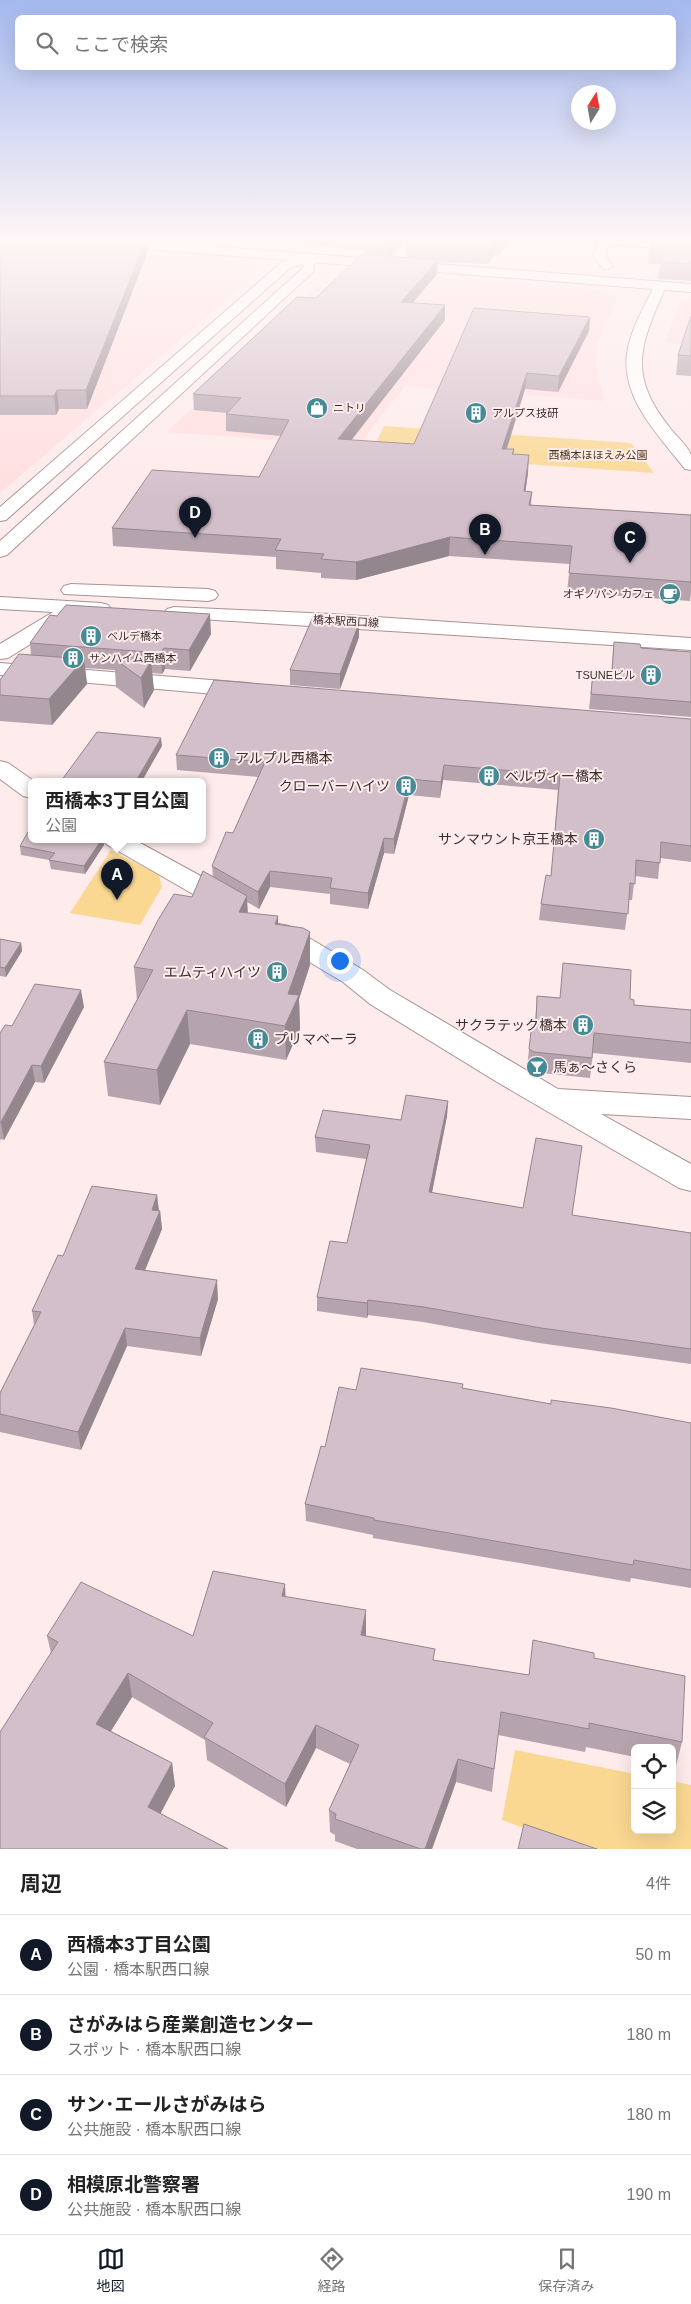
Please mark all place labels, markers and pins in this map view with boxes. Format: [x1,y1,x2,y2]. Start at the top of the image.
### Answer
shop icon: ニトリ [305,396,329,420]
building icon: アルプス技研 [464,401,488,425]
place label: ニトリ [333,402,366,414]
place label: アルプス技研 [492,407,558,419]
pin: D [179,497,211,538]
pin: B [469,514,501,555]
pin: C [614,522,646,563]
cafe icon: オギノパン カフェ [658,582,682,606]
place label: オギノパン カフェ [563,588,654,600]
building icon: ベルデ橋本 [79,624,103,648]
place label: ベルデ橋本 [107,630,162,642]
building icon: サンハイム西橋本 [61,646,85,670]
place label: サンハイム西橋本 [89,652,177,664]
building icon: TSUNEビル [639,663,663,687]
place label: TSUNEビル [576,669,635,681]
building icon: アルプル西橋本 [207,746,231,770]
place label: アルプル西橋本 [235,750,333,766]
building icon: ベルヴィー橋本 [477,764,501,788]
place label: ベルヴィー橋本 [505,768,603,784]
building icon: クローバーハイツ [394,774,418,798]
place label: クローバーハイツ [279,778,390,794]
building icon: サンマウント京王橋本 [582,827,606,851]
place label: サンマウント京王橋本 [438,831,578,847]
pin: A [101,859,133,900]
building icon: エムティハイツ [265,960,289,984]
place label: エムティハイツ [164,964,261,980]
building icon: サクラテック橋本 [571,1013,595,1037]
place label: サクラテック橋本 [455,1017,567,1033]
building icon: プリマベーラ [246,1027,270,1051]
place label: プリマベーラ [274,1031,358,1047]
bar icon: 馬ぁ～さくら [525,1055,549,1079]
place label: 馬ぁ～さくら [553,1059,637,1075]

